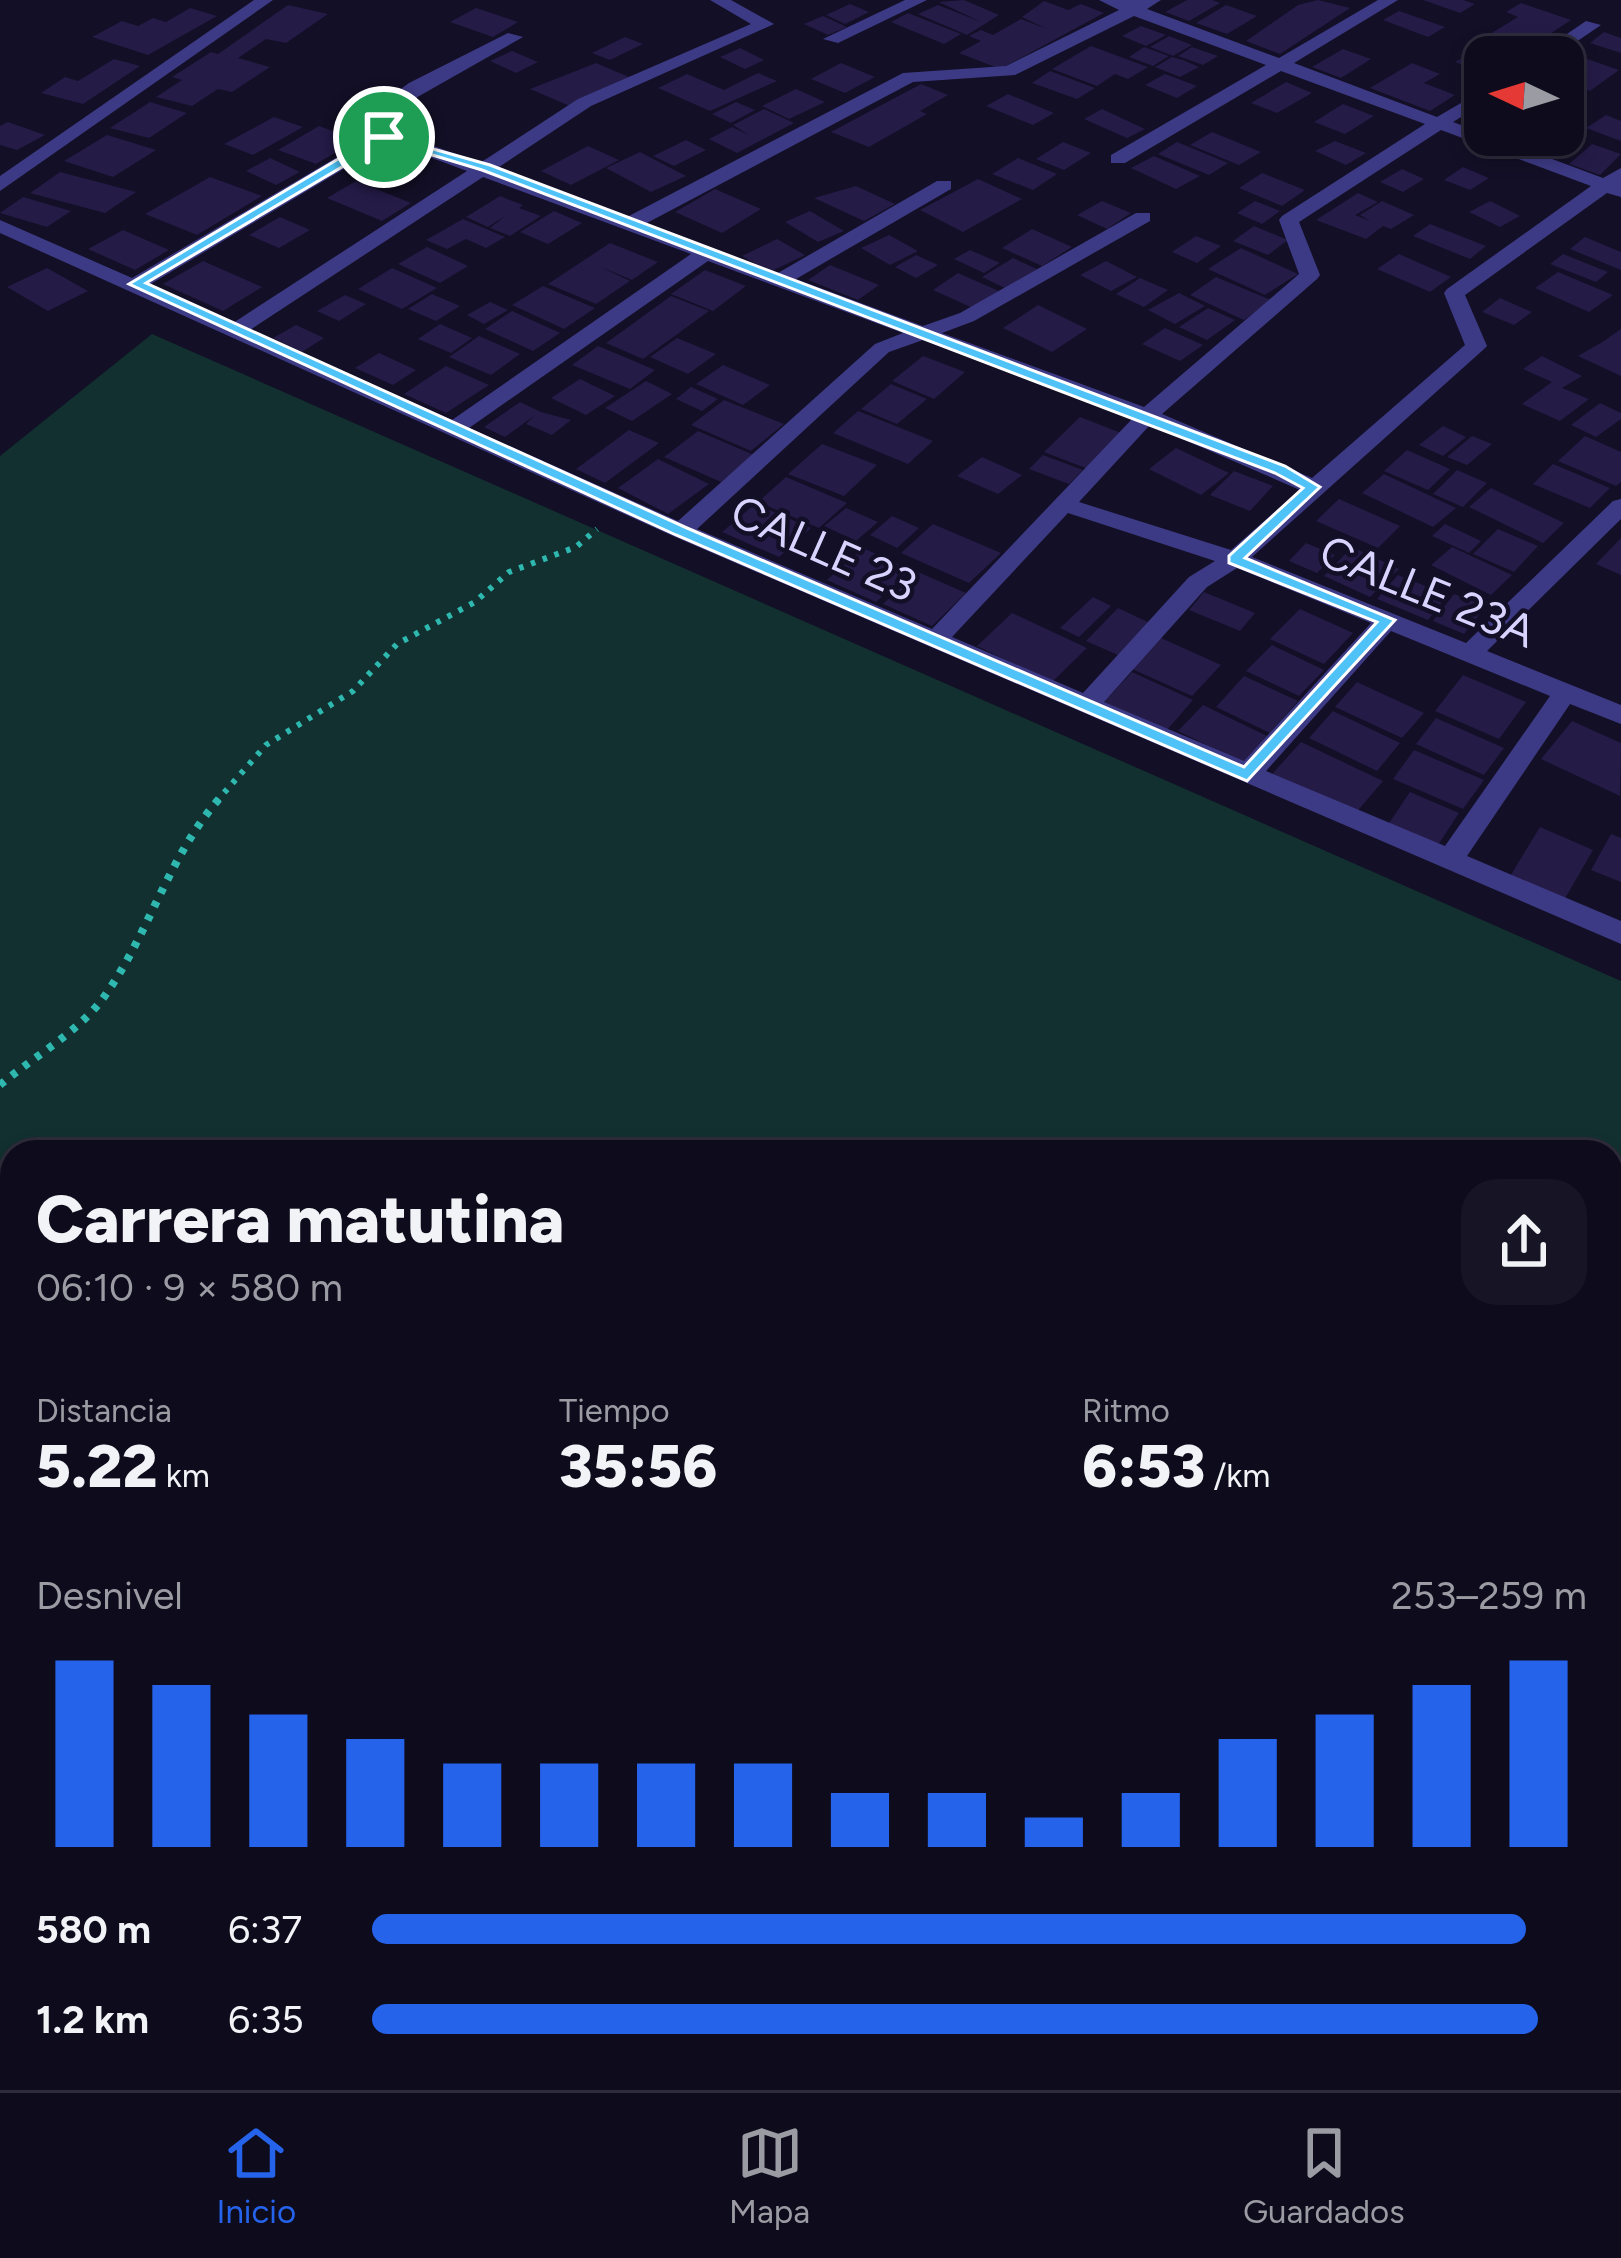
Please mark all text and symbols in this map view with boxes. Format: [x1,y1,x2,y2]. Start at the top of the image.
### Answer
north arrow [1464,36,1584,156]
map controls [1464,36,1584,156]
pin [333,86,435,188]
icon: arrive [351,104,417,170]
street label: CALLE 23 [723,483,925,613]
street label: CALLE 23A [1312,523,1544,659]
text: Carrera matutina [36,1179,564,1259]
button: share [1461,1179,1587,1305]
text: 06:10 · 9 × 580 m [36,1264,343,1311]
text: Distancia [36,1391,172,1430]
text: Tiempo [559,1391,670,1430]
text: Ritmo [1082,1391,1170,1430]
text: 5.22 [36,1430,158,1502]
text: 35:56 [559,1430,717,1502]
text: 6:53 [1082,1430,1205,1502]
text: km [158,1456,210,1495]
text: /km [1205,1456,1270,1495]
text: Desnivel [36,1572,183,1619]
text: 253–259 m [1391,1572,1587,1619]
text: 580 m [36,1906,151,1953]
text: 6:37 [228,1906,302,1953]
text: 1.2 km [36,1996,149,2043]
text: 6:35 [228,1996,304,2043]
tab: Inicio [216,2120,296,2231]
tab: Mapa [729,2120,810,2231]
tab: Guardados [1243,2120,1405,2231]

